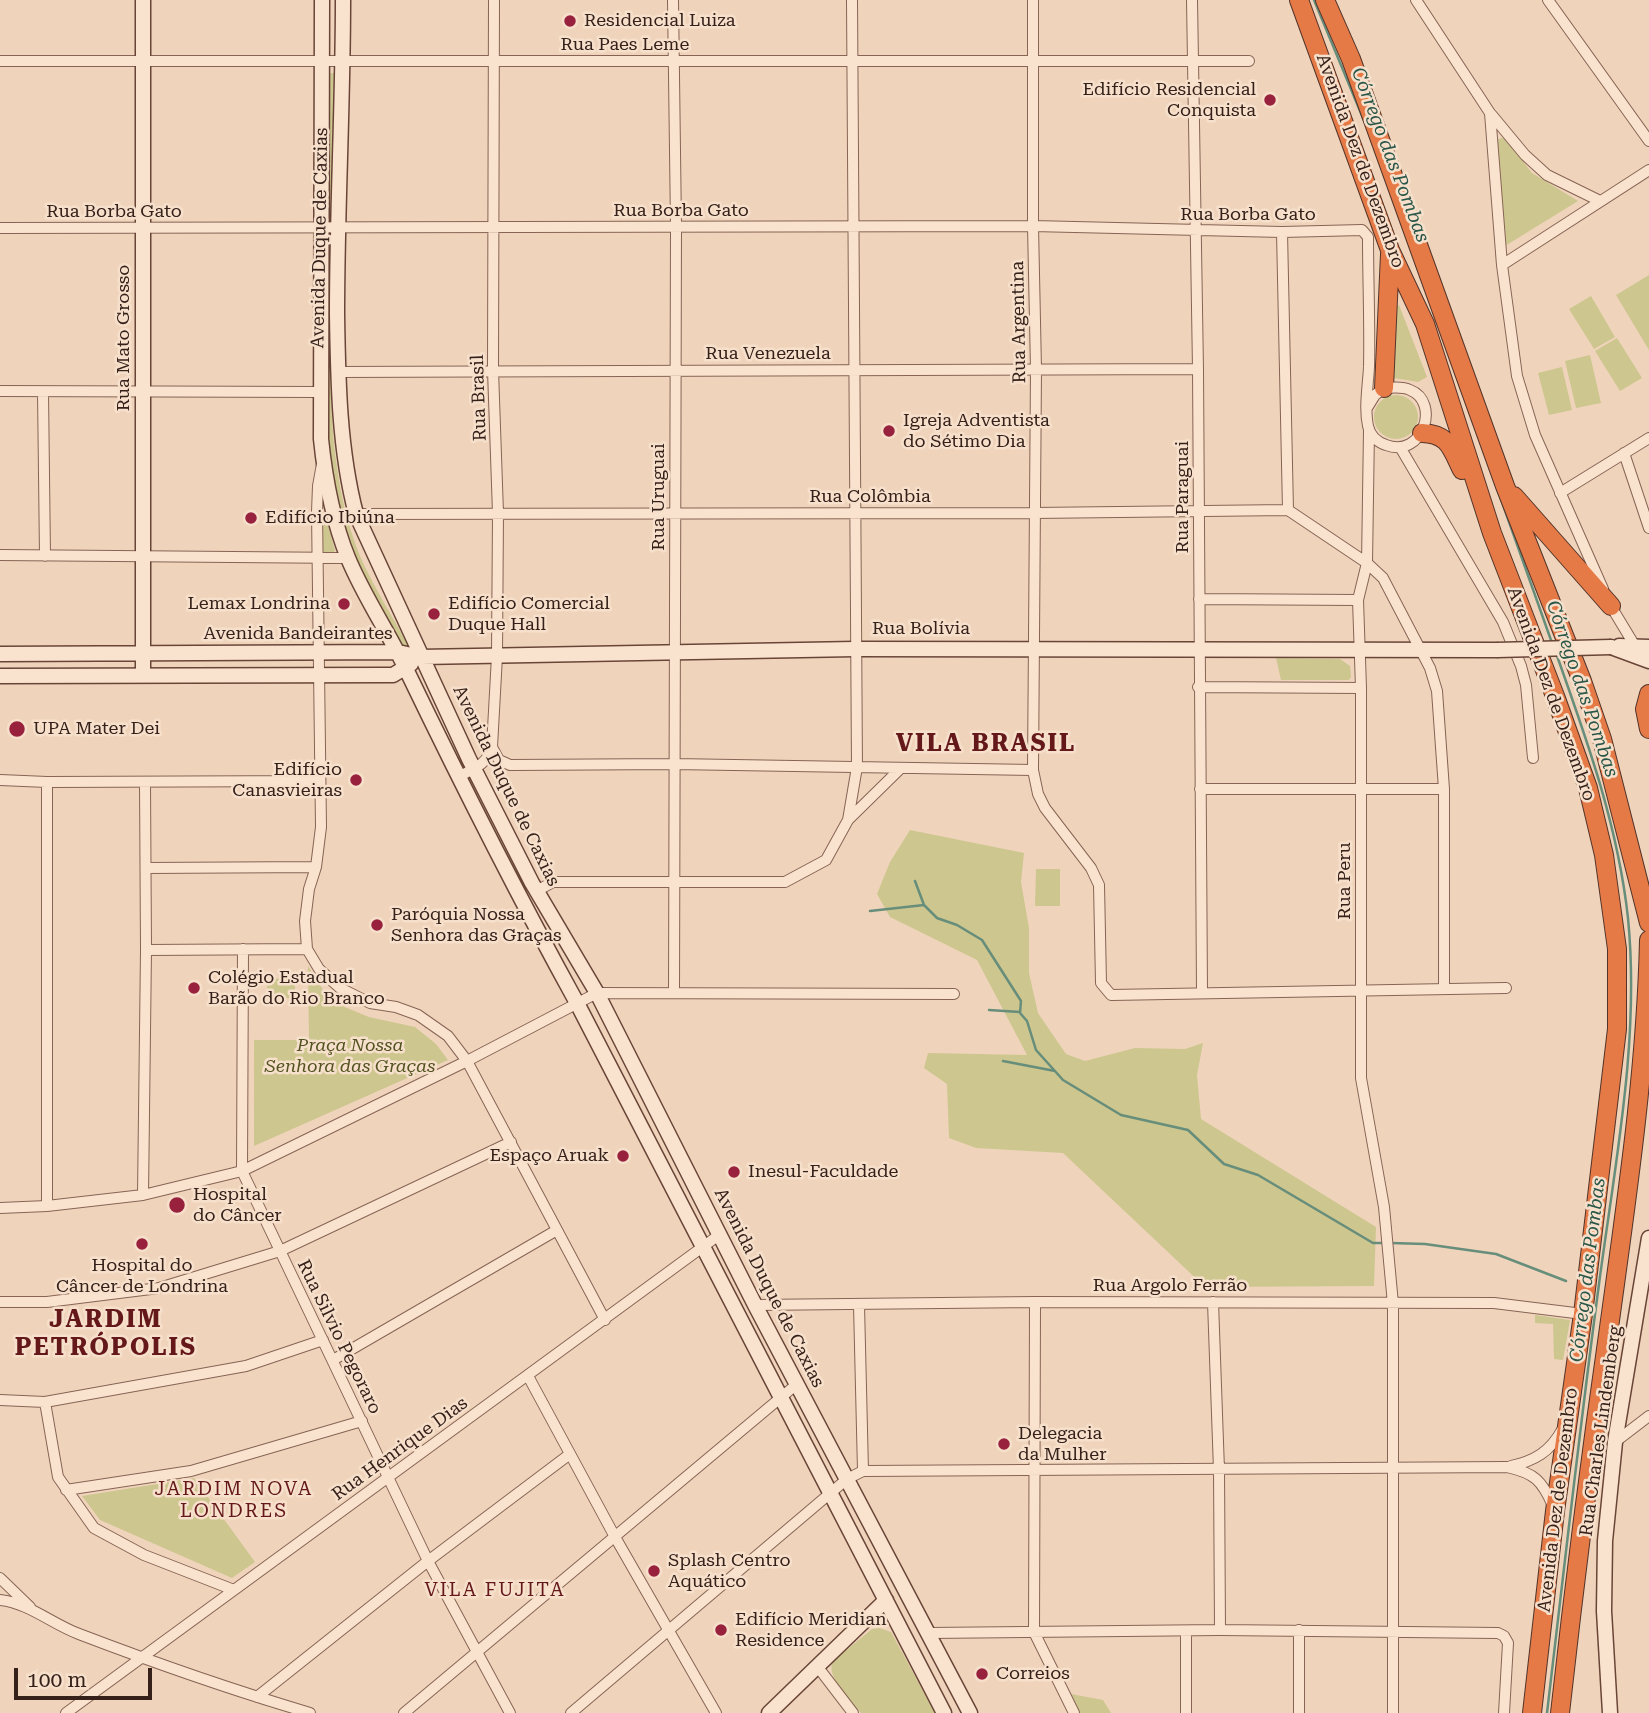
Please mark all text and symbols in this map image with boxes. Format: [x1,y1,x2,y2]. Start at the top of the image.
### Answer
place label: Residencial Luiza [584,10,735,32]
marker: Residencial Luiza [562,13,578,29]
street label: Rua Paes Leme [561,34,689,56]
street label: Avenida Dez de Dezembro [1311,51,1409,271]
water label: Córrego das Pombas [1346,64,1434,246]
place label: Edifício Residencial Conquista [1082,79,1256,122]
marker: Edifício Residencial Conquista [1262,92,1278,108]
street label: Avenida Duque de Caxias [307,127,333,349]
street label: Rua Borba Gato [613,200,749,222]
street label: Rua Borba Gato [46,201,182,223]
street label: Rua Borba Gato [1180,204,1316,226]
street label: Rua Argentina [1007,261,1031,383]
street label: Rua Mato Grosso [113,265,135,411]
street label: Rua Venezuela [705,343,831,365]
street label: Rua Brasil [467,354,491,442]
place label: Igreja Adventista do Sétimo Dia [903,410,1050,452]
marker: Igreja Adventista do Sétimo Dia [881,423,897,439]
street label: Rua Paraguai [1172,441,1194,553]
street label: Rua Uruguai [648,443,670,551]
street label: Rua Colômbia [809,486,931,508]
place label: Edifício Ibiúna [265,507,395,529]
marker: Edifício Ibiúna [243,510,259,526]
street label: Avenida Dez de Dezembro [1502,584,1600,804]
place label: Lemax Londrina [188,593,330,615]
place label: Edifício Comercial Duque Hall [448,593,610,636]
marker: Lemax Londrina [336,596,352,612]
water label: Córrego das Pombas [1541,598,1623,780]
marker: Edifício Comercial Duque Hall [426,606,442,622]
street label: Rua Bolívia [872,618,970,640]
street label: Avenida Bandeirantes [203,623,393,645]
street label: Avenida Duque de Caxias [448,682,564,890]
place label: UPA Mater Dei [33,718,160,740]
marker: UPA Mater Dei [7,719,27,739]
district label: VILA BRASIL [897,730,1075,758]
place label: Edifício Canasvieiras [232,759,342,802]
marker: Edifício Canasvieiras [348,772,364,788]
street label: Rua Peru [1334,842,1356,920]
place label: Paróquia Nossa Senhora das Graças [391,904,562,946]
marker: Paróquia Nossa Senhora das Graças [369,917,385,933]
place label: Colégio Estadual Barão do Rio Branco [208,967,385,1010]
marker: Colégio Estadual Barão do Rio Branco [186,980,202,996]
park label: Praça Nossa Senhora das Graças [265,1035,435,1078]
place label: Espaço Aruak [490,1145,609,1167]
marker: Espaço Aruak [615,1148,631,1164]
place label: Inesul-Faculdade [748,1161,898,1183]
marker: Inesul-Faculdade [726,1164,742,1180]
water label: Córrego das Pombas [1565,1177,1611,1363]
place label: Hospital do Câncer [193,1184,282,1226]
street label: Avenida Duque de Caxias [709,1185,829,1391]
marker: Hospital do Câncer [167,1195,187,1215]
marker: Hospital do Câncer de Londrina [134,1236,150,1252]
place label: Hospital do Câncer de Londrina [56,1255,228,1298]
street label: Rua Silvio Pegoraro [292,1256,386,1418]
street label: Rua Argolo Ferrão [1093,1275,1247,1297]
district label: JARDIM PETRÓPOLIS [16,1306,196,1362]
street label: Rua Charles Lindemberg [1575,1324,1627,1538]
street label: Avenida Dez de Dezembro [1534,1386,1582,1614]
street label: Rua Henrique Dias [328,1393,472,1505]
place label: Delegacia da Mulher [1018,1423,1107,1466]
marker: Delegacia da Mulher [996,1436,1012,1452]
district label: JARDIM NOVA LONDRES [156,1478,312,1522]
place label: Splash Centro Aquático [668,1550,791,1592]
marker: Splash Centro Aquático [646,1563,662,1579]
district label: VILA FUJITA [426,1579,564,1601]
place label: Edifício Meridian Residence [735,1609,887,1652]
marker: Edifício Meridian Residence [713,1622,729,1638]
scale bar [18,1654,156,1698]
place label: Correios [996,1663,1070,1685]
marker: Correios [974,1666,990,1682]
text: 100 m [27,1668,87,1692]

